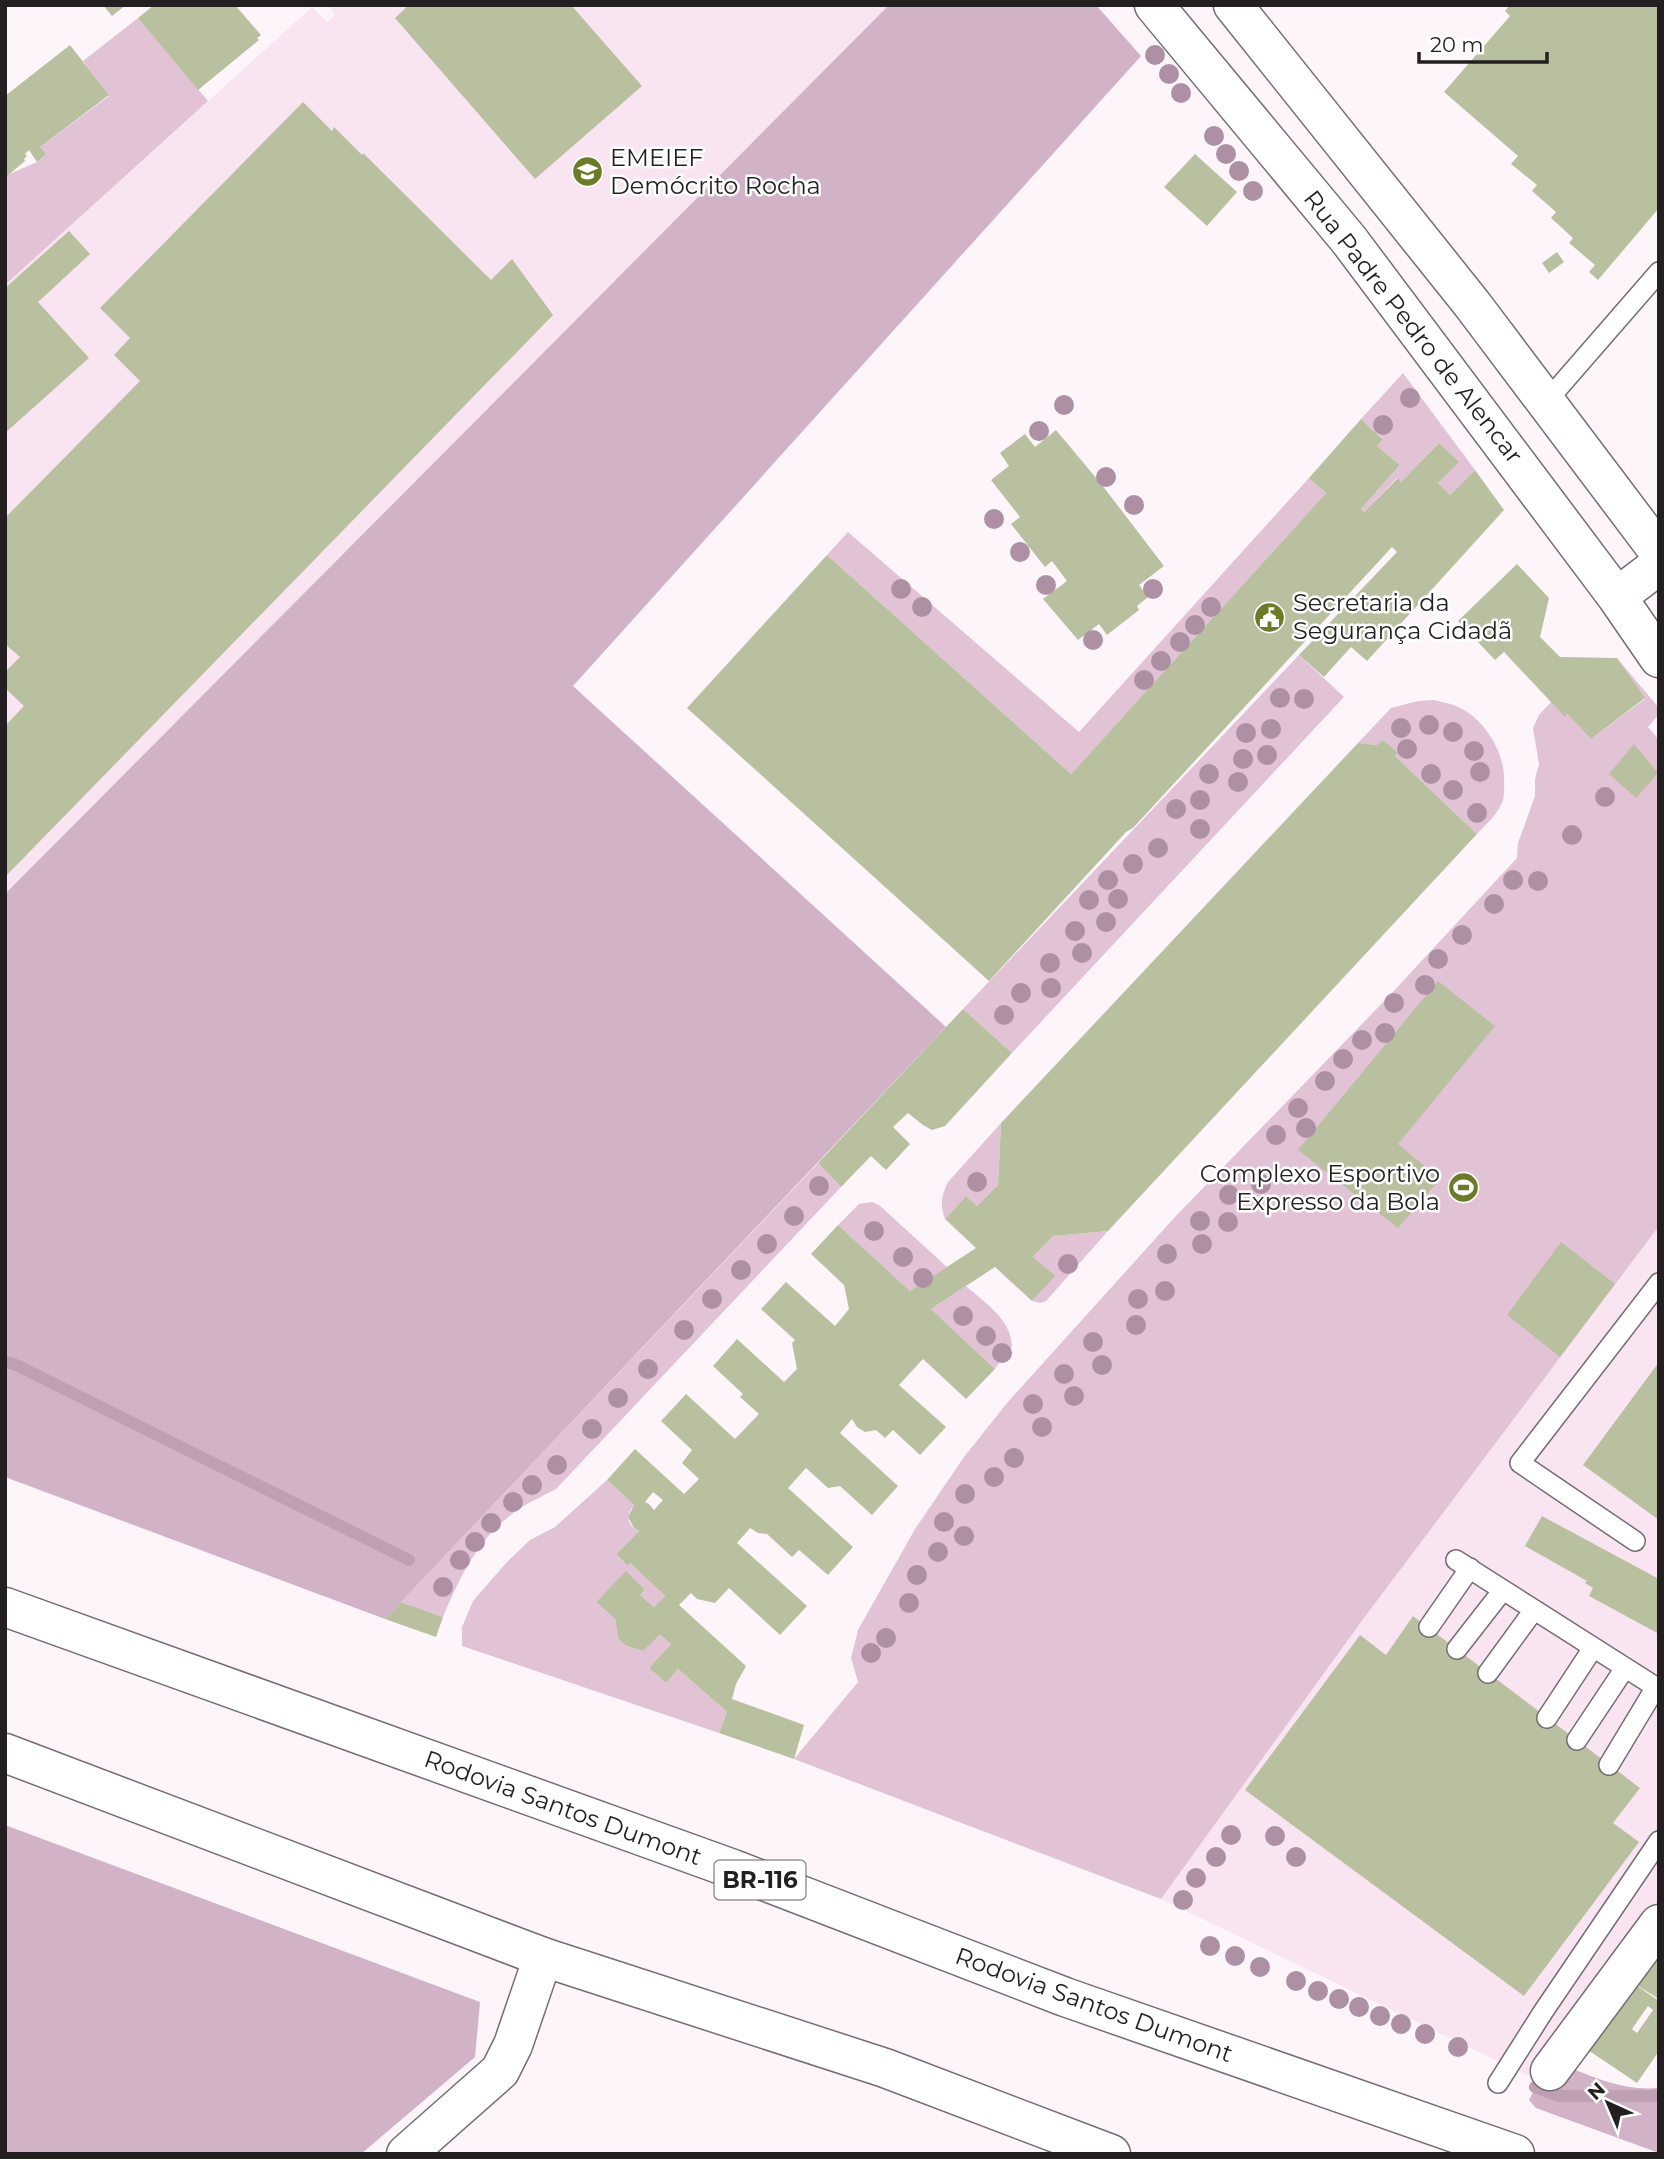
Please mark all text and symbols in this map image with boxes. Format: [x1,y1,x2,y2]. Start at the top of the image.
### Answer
scale bar [1419,21,1547,65]
text: 20 m [1430,32,1484,57]
place label: EMEIEF Demócrito Rocha [610,143,821,200]
school or university icon: EMEIEF Demócrito Rocha [570,155,604,189]
street label: Rua Padre Pedro de Alencar [1298,184,1529,469]
place label: Secretaria da Segurança Cidadã [1293,588,1512,645]
public building icon: Secretaria da Segurança Cidadã [1253,600,1287,634]
place label: Complexo Esportivo Expresso da Bola [1200,1159,1440,1216]
sports icon: Complexo Esportivo Expresso da Bola [1446,1171,1480,1205]
street label: Rodovia Santos Dumont [420,1744,706,1871]
road number: BR-116 [714,1860,806,1899]
street label: Rodovia Santos Dumont [951,1941,1237,2068]
north arrow [1573,2068,1643,2138]
text: N [1583,2078,1610,2105]

